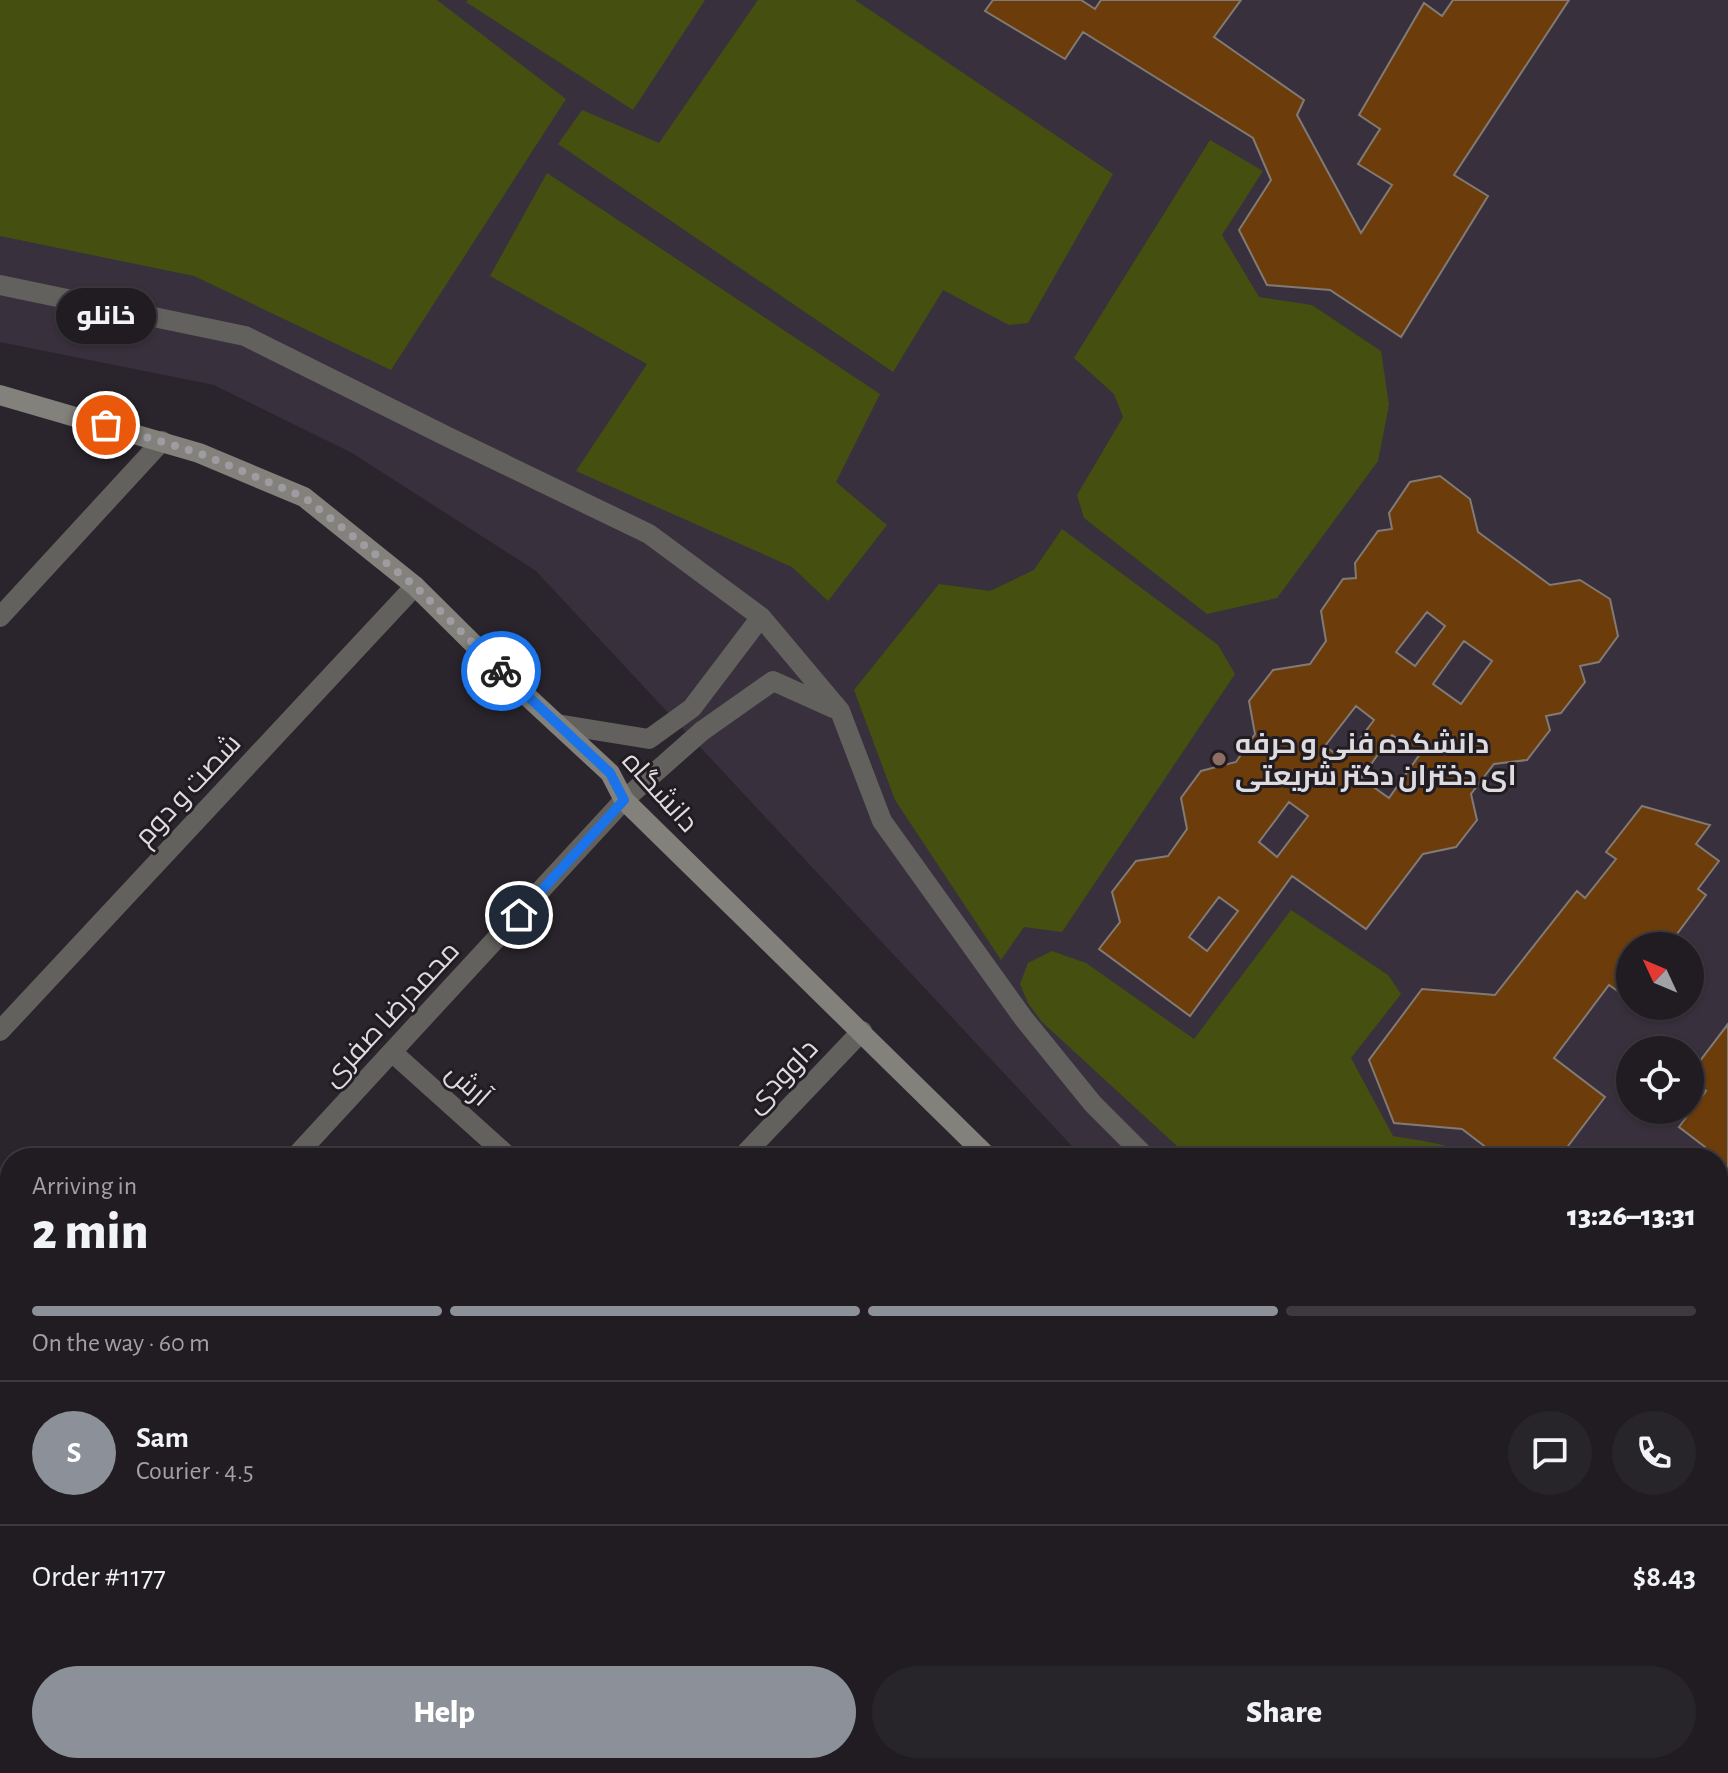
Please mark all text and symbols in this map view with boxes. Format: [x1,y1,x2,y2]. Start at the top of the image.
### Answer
callout: خانلو [56,289,156,345]
text: خانلو [77,303,135,329]
pin [72,391,140,459]
icon: bag [84,403,128,447]
courier [461,631,541,711]
icon: bike [479,649,523,693]
street label: شصت و دوم [130,729,250,854]
place label: دانشکده فنی و حرفه ای دختران دکتر شریعتی [1235,729,1516,792]
street label: دانشگاه [617,746,703,838]
marker: دانشکده فنی و حرفه ای دختران دکتر شریعتی [1210,750,1228,768]
pin [485,881,553,949]
icon: home [497,893,541,937]
north arrow [1616,932,1704,1020]
map controls [1616,932,1704,1124]
street label: محمدرضا صفری [318,937,466,1093]
street label: داوودی [741,1034,825,1119]
button: locate [1616,1036,1704,1124]
street label: آرش [439,1057,498,1113]
text: Arriving in [32,1173,137,1199]
text: 13:26–13:31 [1567,1201,1696,1231]
text: 2 min [32,1206,148,1258]
text: On the way · 60 m [32,1330,210,1356]
button: chat [1508,1411,1592,1495]
button: phone [1612,1411,1696,1495]
text: Sam [136,1423,189,1453]
text: S [67,1438,81,1468]
text: Courier · 4.5 [136,1458,254,1484]
text: Order #1177 [32,1562,166,1592]
text: $8.43 [1633,1562,1696,1592]
button: Help [32,1666,856,1758]
button: Share [872,1666,1696,1758]

